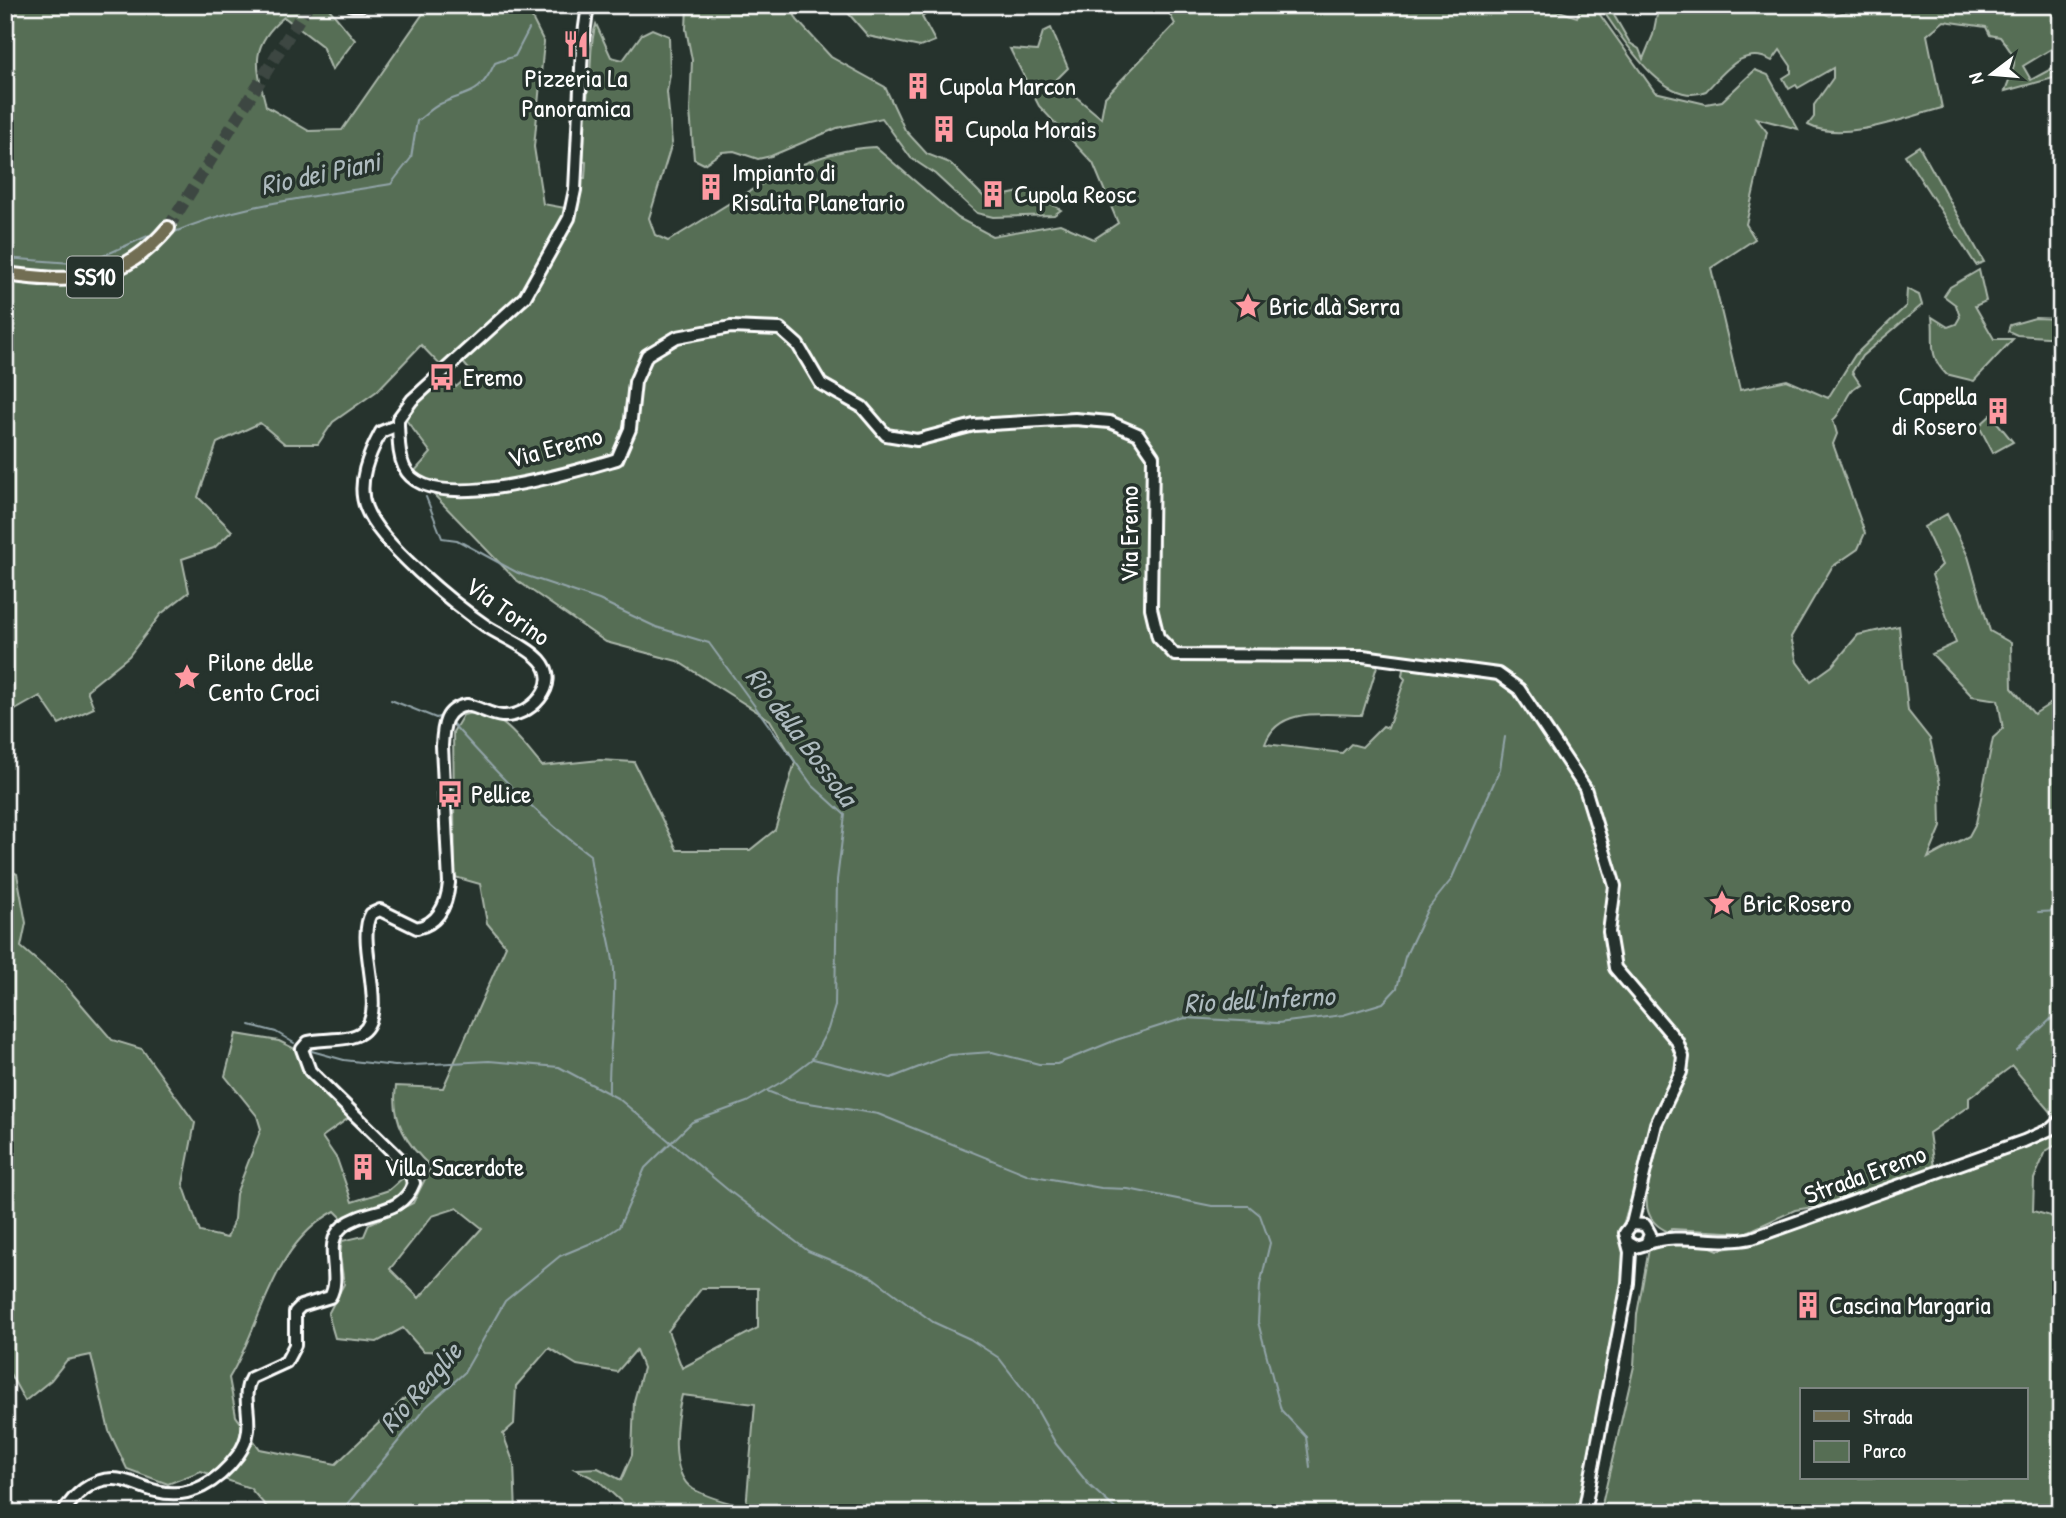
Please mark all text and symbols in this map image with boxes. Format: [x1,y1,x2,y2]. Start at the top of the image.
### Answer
restaurant icon: Pizzeria La Panoramica [561,29,591,59]
north arrow [1958,38,2028,108]
place label: Pizzeria La Panoramica [522,60,630,125]
place label: Cupola Marcon [939,68,1076,103]
text: N [1962,70,1990,87]
building icon: Cupola Marcon [903,71,933,101]
place label: Cupola Morais [965,111,1096,146]
building icon: Cupola Morais [929,114,959,144]
water label: Rio dei Piani [257,141,386,204]
place label: Impianto di Risalita Planetario [732,154,905,219]
building icon: Impianto di Risalita Planetario [696,172,726,202]
place label: Cupola Reosc [1014,176,1136,211]
building icon: Cupola Reosc [978,179,1008,209]
road number: SS10 [67,256,123,298]
place label: Bric dlà Serra [1269,288,1400,323]
place icon: Bric dlà Serra [1233,291,1263,321]
place label: Eremo [463,359,523,394]
bus stop icon: Eremo [427,362,457,392]
place label: Cappella di Rosero [1892,378,1977,443]
building icon: Cappella di Rosero [1983,396,2013,426]
street label: Via Eremo [504,417,606,476]
street label: Via Eremo [1111,486,1146,582]
street label: Via Torino [459,568,558,653]
place label: Pilone delle Cento Croci [208,644,320,709]
water label: Rio della Bossola [737,659,869,816]
place icon: Pilone delle Cento Croci [172,662,202,692]
place label: Pellice [471,776,531,811]
bus stop icon: Pellice [435,779,465,809]
place label: Bric Rosero [1743,885,1851,920]
place icon: Bric Rosero [1707,888,1737,918]
water label: Rio dell'Inferno [1183,976,1337,1022]
street label: Strada Eremo [1799,1135,1931,1212]
place label: Villa Sacerdote [384,1149,524,1184]
building icon: Villa Sacerdote [348,1152,378,1182]
place label: Cascina Margaria [1829,1287,1991,1322]
building icon: Cascina Margaria [1793,1290,1823,1320]
water label: Rio Reaglie [370,1332,471,1441]
legend [1800,1388,2028,1480]
text: Strada [1863,1402,1913,1431]
text: Parco [1863,1436,1906,1465]

